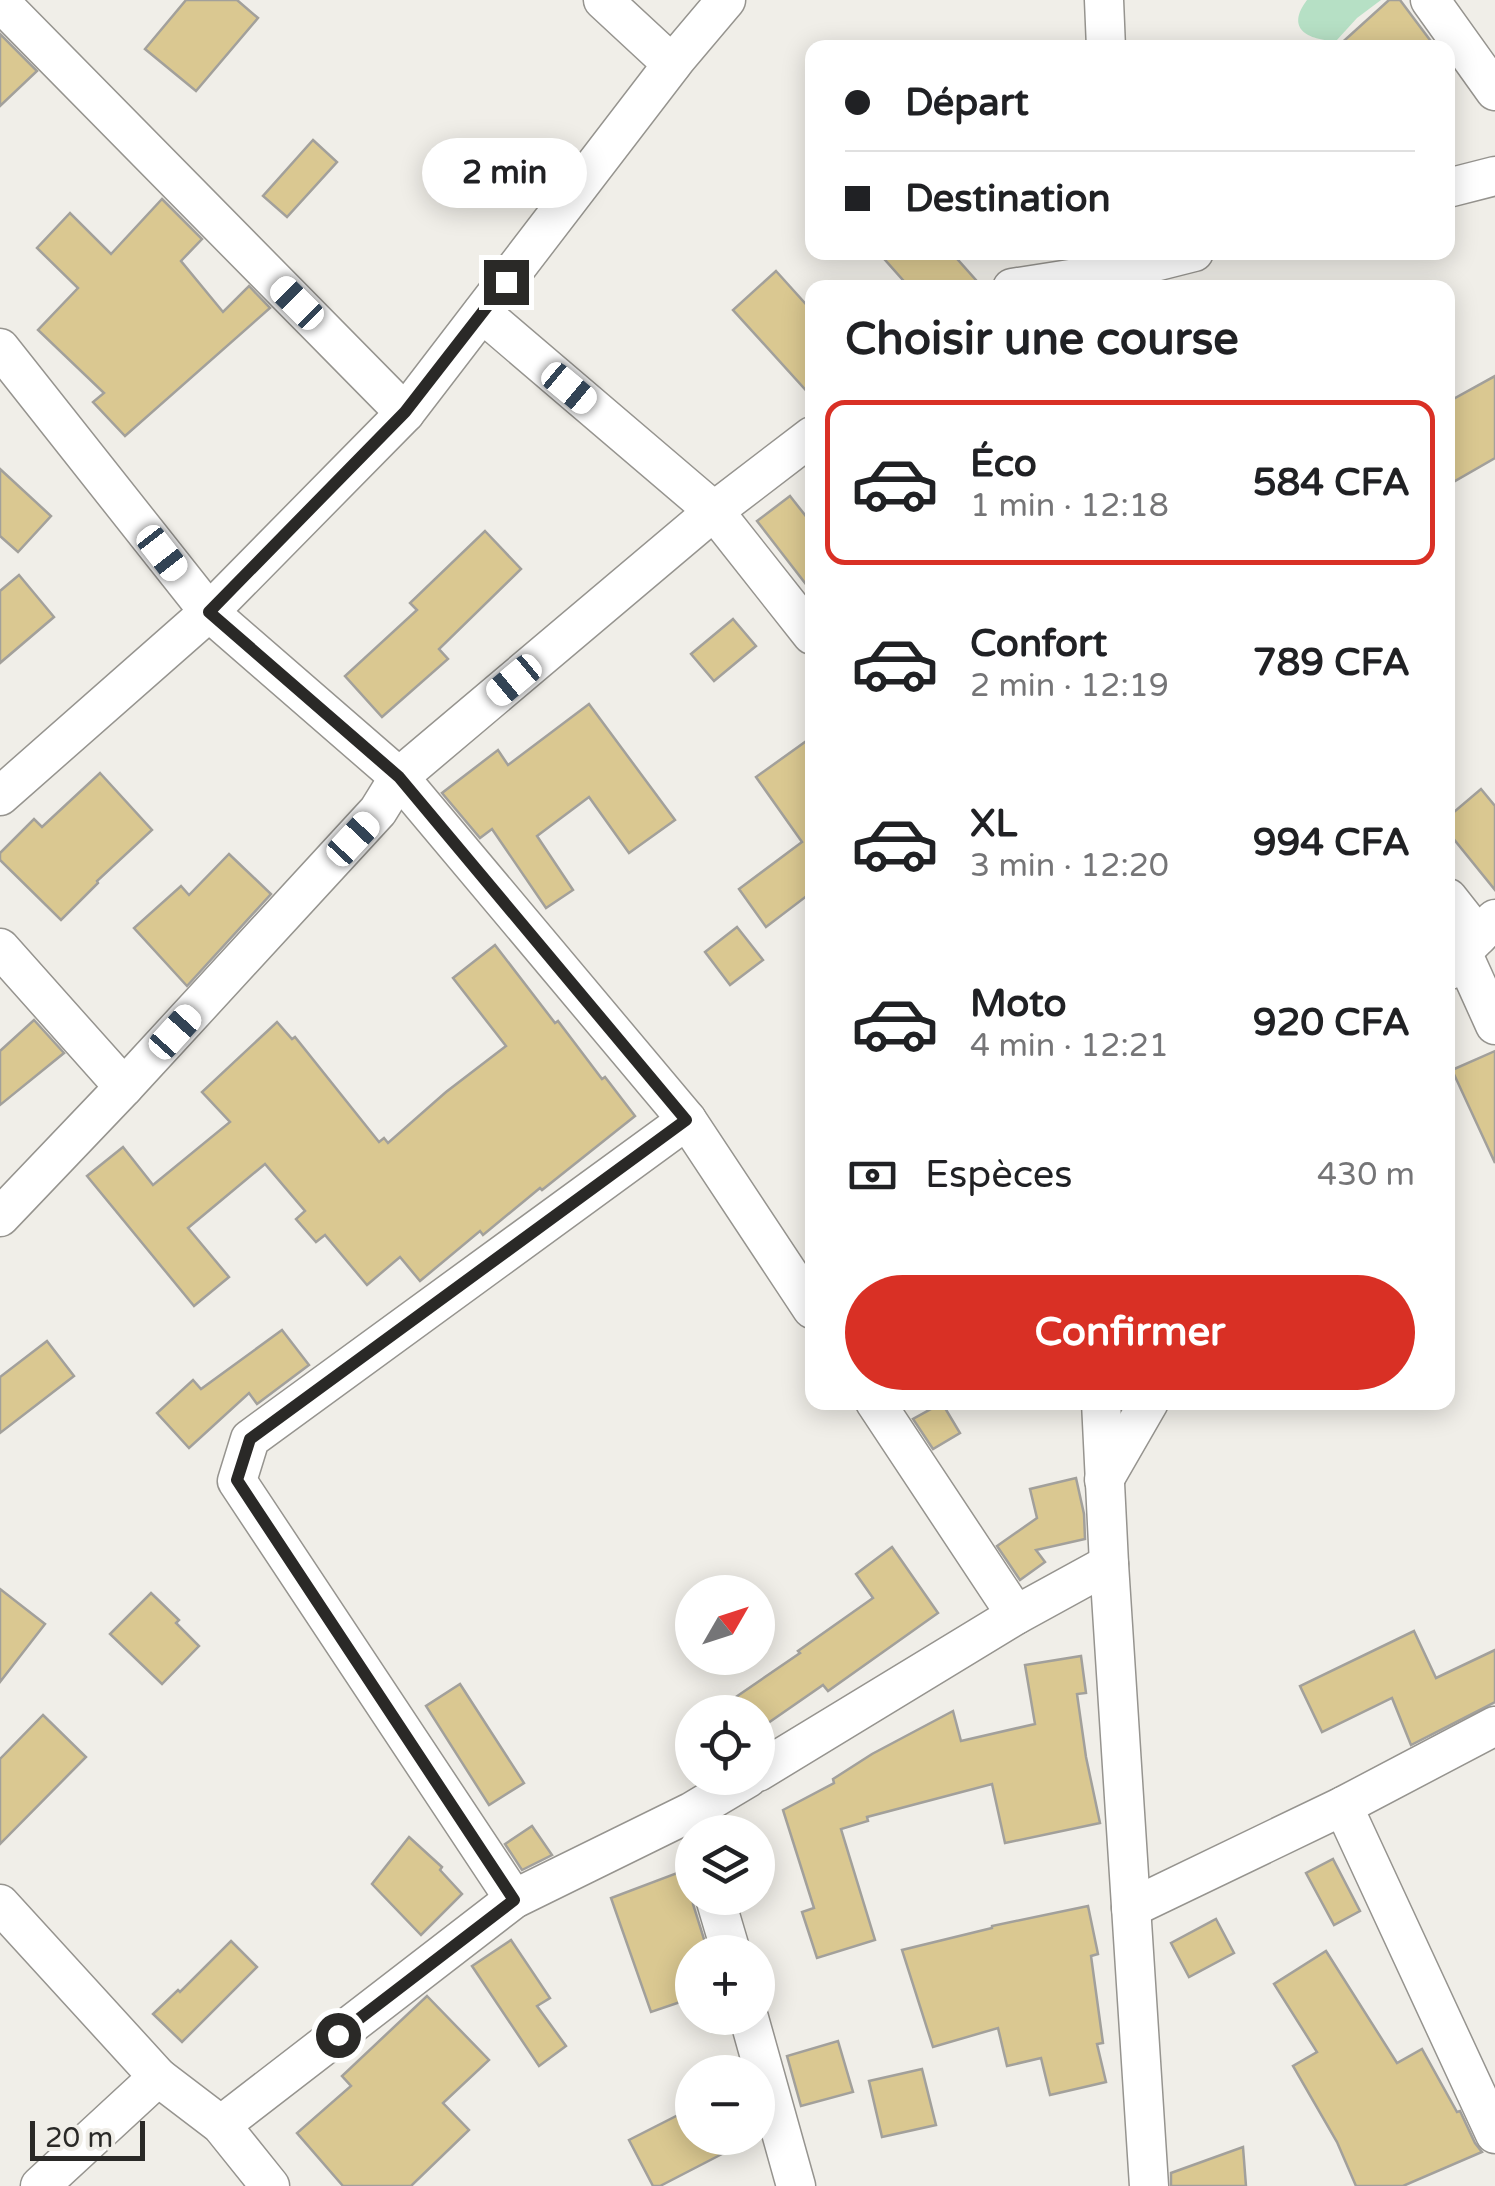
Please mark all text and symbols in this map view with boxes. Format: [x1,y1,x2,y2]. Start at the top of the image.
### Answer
text: Départ [905,80,1029,126]
callout: 2 min [424,137,588,207]
text: 2 min [462,154,547,192]
text: Destination [905,176,1111,222]
route end [484,260,529,305]
car [265,271,329,335]
text: Choisir une course [845,313,1239,367]
car [536,357,602,419]
icon: car [850,438,940,528]
text: Éco [970,441,1037,487]
text: 584 CFA [1253,460,1410,506]
text: 1 min · 12:18 [970,487,1169,525]
car [132,520,192,586]
icon: car [850,618,940,708]
text: Confort [970,621,1107,667]
text: 789 CFA [1253,640,1410,686]
car [481,649,547,711]
text: 2 min · 12:19 [970,667,1169,705]
icon: car [850,798,940,888]
text: XL [970,801,1017,847]
car [322,807,384,871]
text: 994 CFA [1253,820,1410,866]
text: 3 min · 12:20 [970,847,1169,885]
icon: car [850,978,940,1068]
text: Moto [970,981,1066,1027]
car [144,1000,206,1064]
text: 920 CFA [1253,1000,1410,1046]
text: 4 min · 12:21 [970,1027,1169,1065]
icon: cash [845,1148,900,1203]
text: Espèces [925,1152,1073,1198]
text: 430 m [1317,1156,1415,1194]
button: Confirmer [845,1275,1415,1390]
north arrow [675,1575,775,1675]
map controls [675,1575,775,2155]
button: locate [675,1695,775,1795]
button: layers [675,1815,775,1915]
button: + [675,1935,775,2035]
route start [316,2013,361,2058]
button: − [675,2055,775,2155]
scale bar [30,2116,145,2160]
text: 20 m [45,2121,113,2155]

